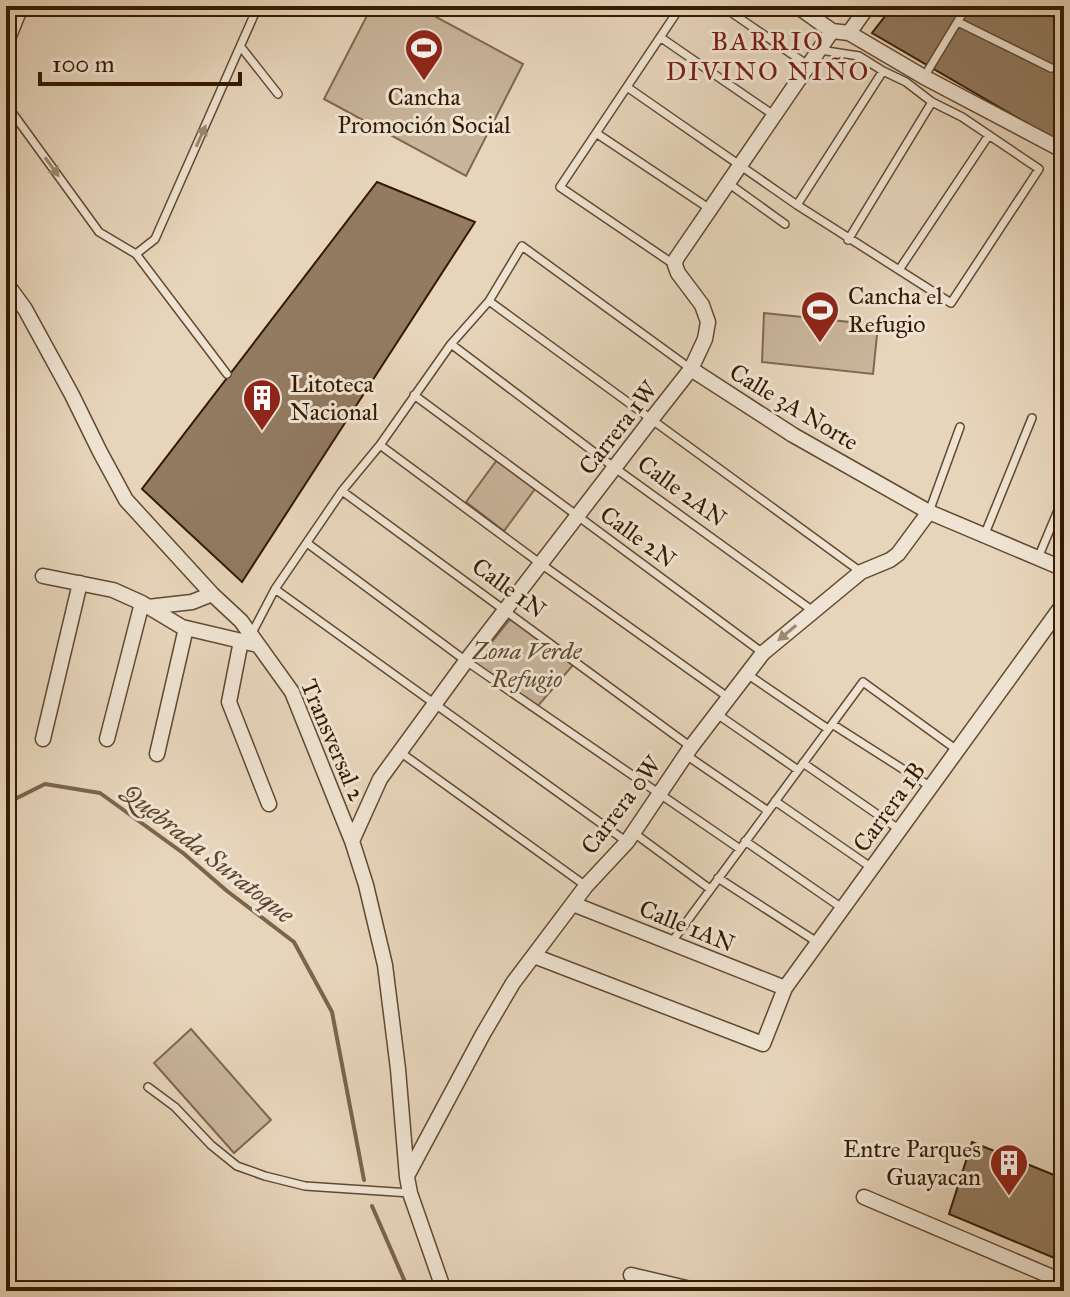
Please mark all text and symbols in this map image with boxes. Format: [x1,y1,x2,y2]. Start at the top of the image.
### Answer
district label: BARRIO DIVINO NIÑO [666,25,870,87]
sports icon: Cancha Promoción Social [403,27,445,82]
scale bar [40,36,240,86]
text: 100 m [52,49,115,79]
place label: Cancha Promoción Social [337,82,511,140]
one-way arrow [194,125,207,148]
one-way arrow [44,156,60,178]
place label: Cancha el Refugio [848,281,943,339]
sports icon: Cancha el Refugio [799,289,841,344]
street label: Calle 3A Norte [724,357,864,457]
place label: Litoteca Nacional [290,369,379,427]
street label: Carrera 1W [572,374,665,481]
building icon: Litoteca Nacional [241,377,283,432]
street label: Calle 2AN [632,449,732,533]
street label: Calle 2N [594,499,682,575]
street label: Calle 1N [466,551,552,625]
one-way arrow [777,625,797,641]
park label: Zona Verde Refugio [471,636,583,694]
street label: Transversal 2 [294,675,372,806]
street label: Carrera 0W [574,749,668,860]
street label: Carrera 1B [846,756,932,858]
water label: Quebrada Suratoque [114,775,302,931]
street label: Calle 1AN [635,893,739,959]
place label: Entre Parques Guayacan [843,1134,981,1192]
building icon: Entre Parques Guayacan [988,1142,1030,1197]

